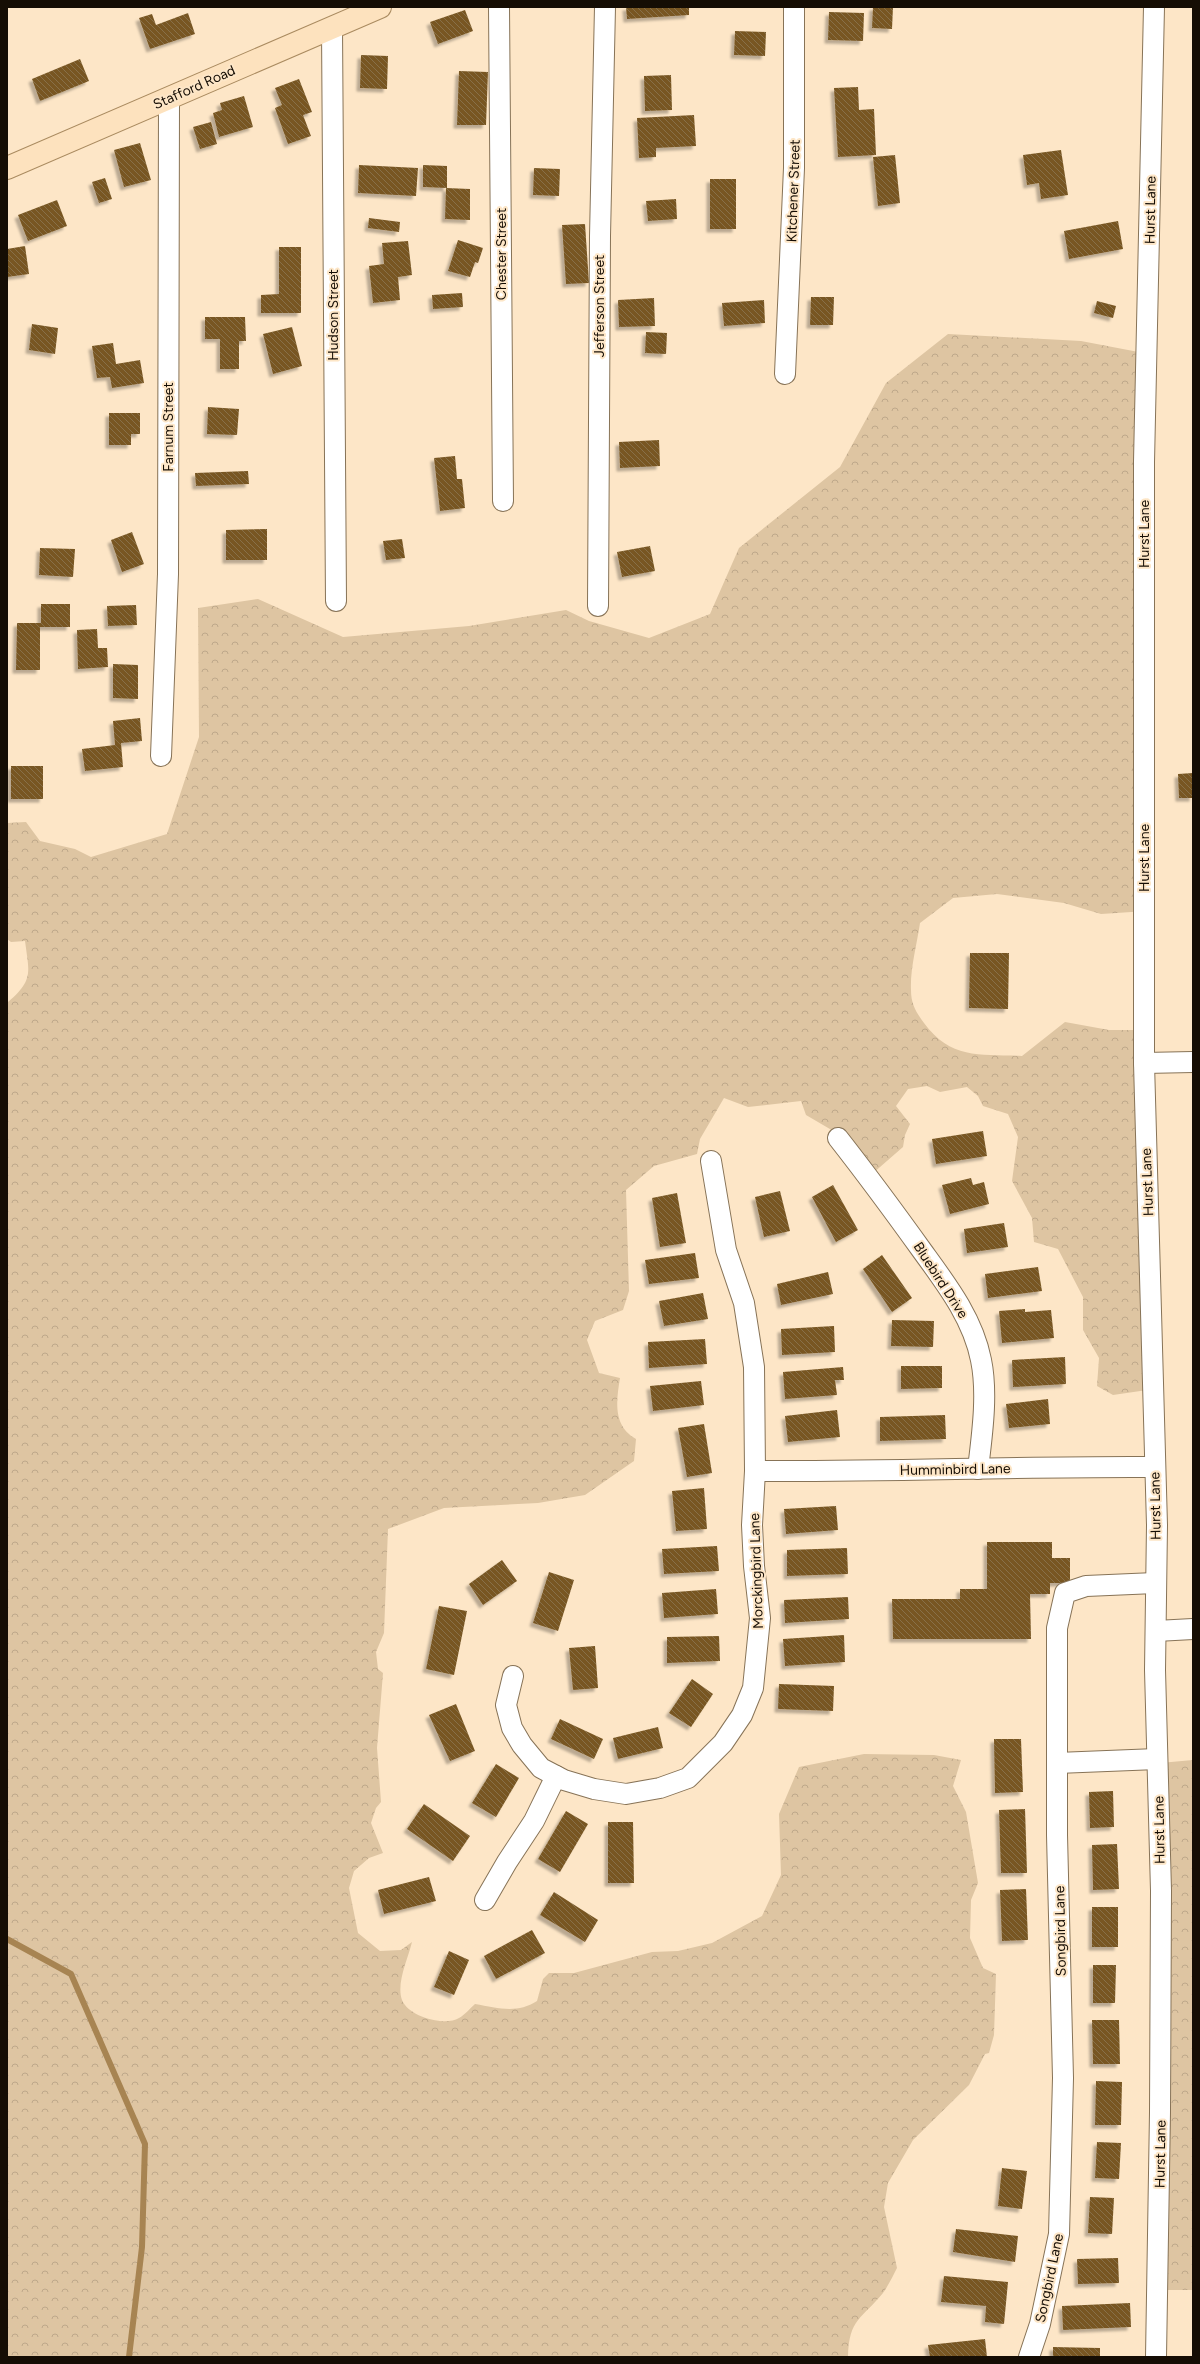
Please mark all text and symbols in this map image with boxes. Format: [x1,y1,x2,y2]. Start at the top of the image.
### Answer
street label: Stafford Road [151,62,238,113]
street label: Kitchener Street [783,139,804,243]
street label: Hurst Lane [1141,175,1160,244]
street label: Chester Street [493,208,510,300]
street label: Jefferson Street [591,255,608,357]
street label: Hudson Street [325,269,342,361]
street label: Farnum Street [160,382,177,472]
street label: Hurst Lane [1136,500,1153,568]
street label: Hurst Lane [1136,824,1153,892]
street label: Hurst Lane [1138,1147,1157,1216]
street label: Bluebird Drive [910,1239,972,1322]
street label: Humminbird Lane [899,1460,1011,1479]
street label: Hurst Lane [1146,1471,1165,1540]
street label: Morckingbird Lane [746,1512,767,1629]
street label: Hurst Lane [1150,1795,1169,1864]
street label: Songbird Lane [1051,1885,1070,1976]
street label: Hurst Lane [1151,2119,1170,2188]
street label: Songbird Lane [1032,2232,1067,2324]

